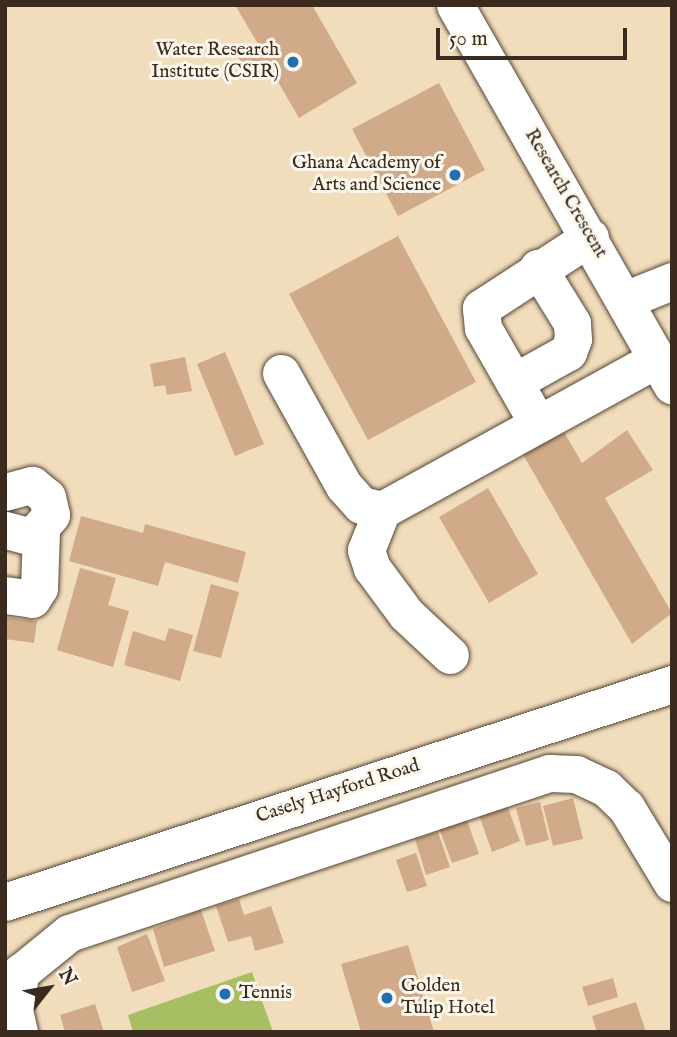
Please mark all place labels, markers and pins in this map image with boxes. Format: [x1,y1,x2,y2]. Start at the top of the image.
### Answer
place label: Water Research Institute (CSIR) [151,40,279,84]
marker: Water Research Institute (CSIR) [285,54,301,70]
place label: Ghana Academy of Arts and Science [292,153,441,197]
marker: Ghana Academy of Arts and Science [447,167,463,183]
place label: Golden Tulip Hotel [401,976,494,1020]
place label: Tennis [239,983,292,1005]
marker: Tennis [217,986,233,1002]
marker: Golden Tulip Hotel [379,990,395,1006]

